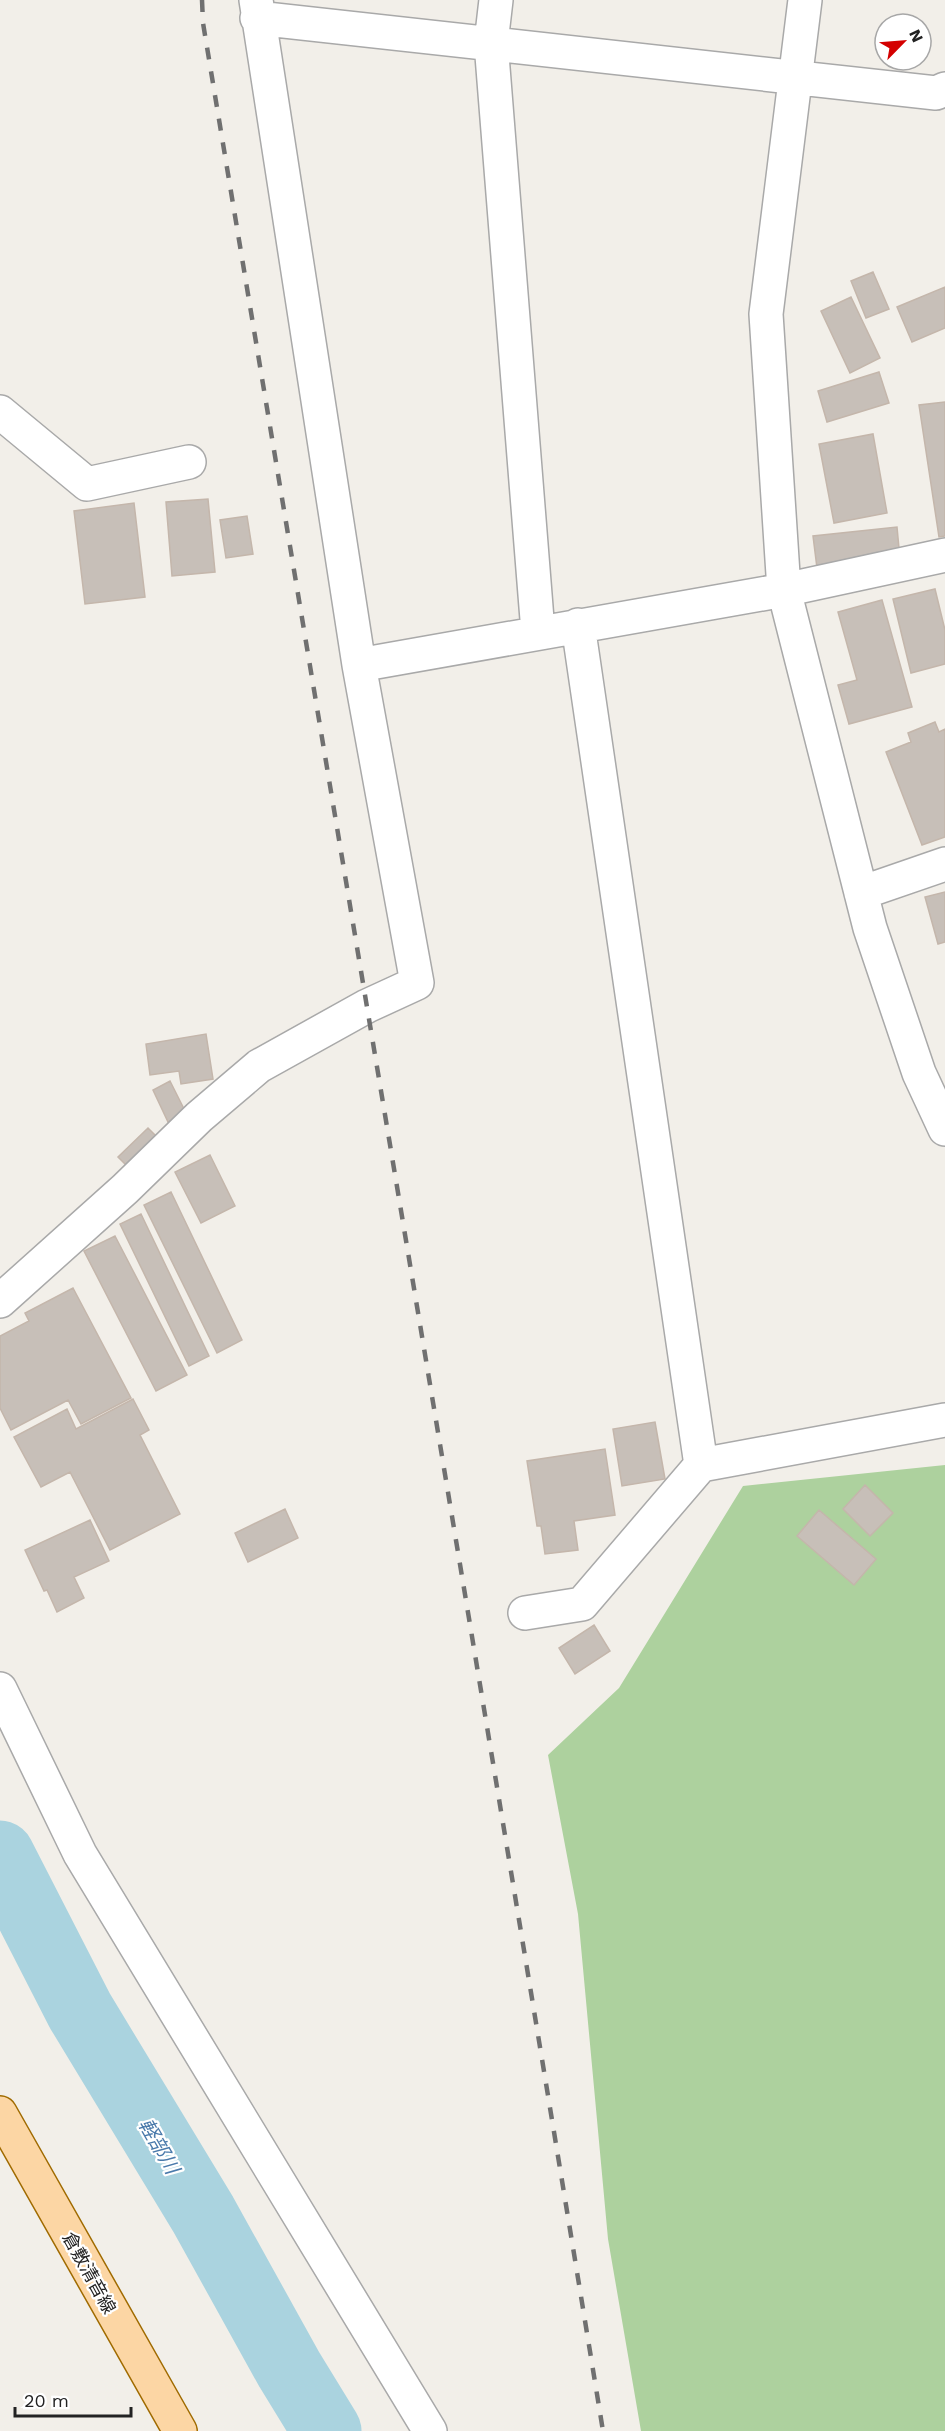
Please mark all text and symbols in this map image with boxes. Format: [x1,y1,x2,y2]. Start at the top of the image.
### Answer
north arrow [873,12,933,72]
text: N [905,26,927,45]
water label: 軽部川 [134,2114,185,2180]
street label: 倉敷清音線 [58,2228,120,2317]
scale bar [15,2380,130,2418]
text: 20 m [24,2390,69,2411]

